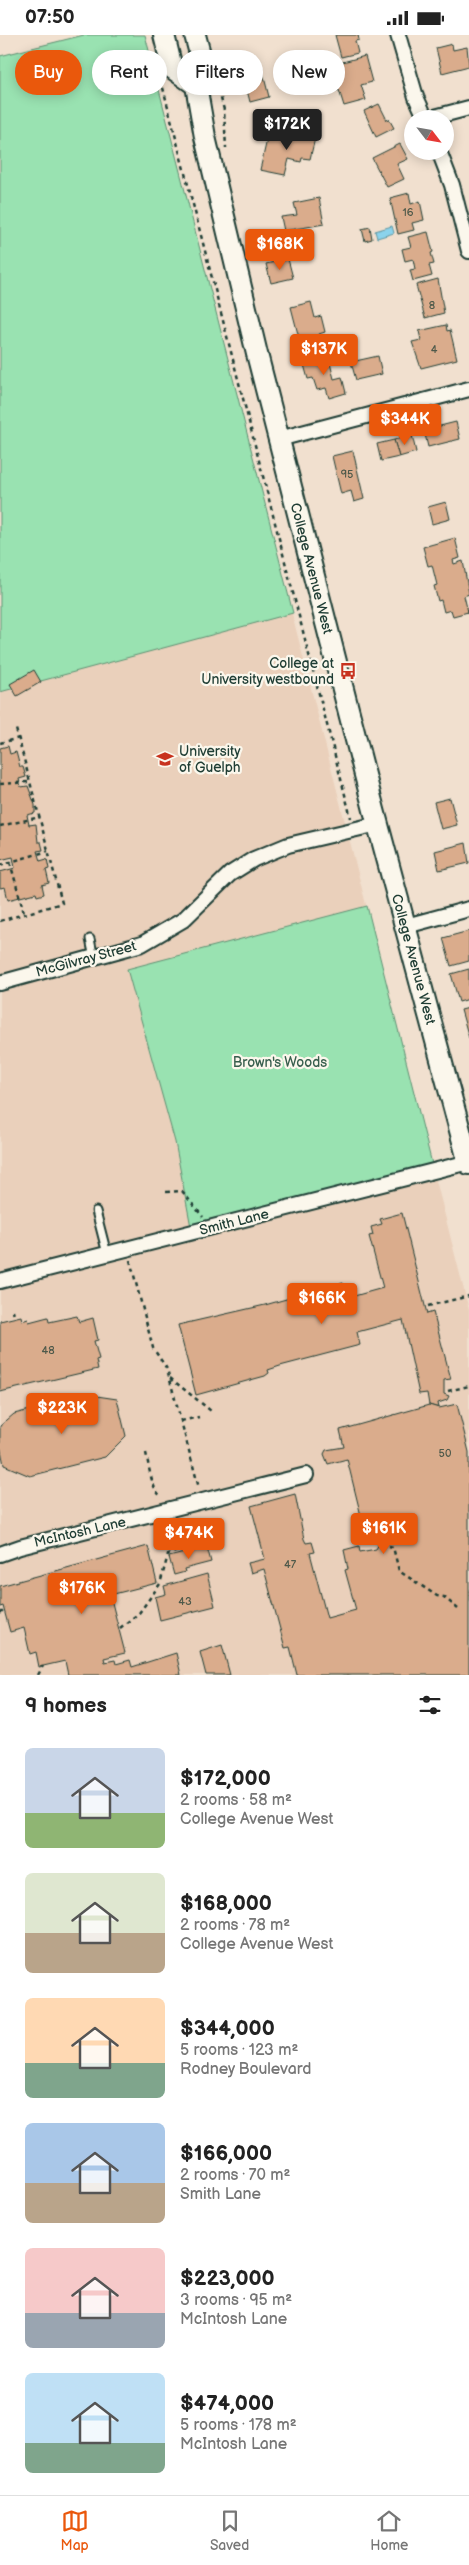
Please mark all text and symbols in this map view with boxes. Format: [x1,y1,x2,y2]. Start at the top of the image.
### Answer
text: 07:50 [25,6,75,29]
chip: Buy [15,50,82,95]
chip: Rent [92,50,167,95]
chip: Filters [177,50,263,95]
chip: New [273,50,345,95]
pin: $172K [252,109,322,151]
north arrow [404,110,454,160]
map controls [404,110,454,160]
text: $172K [264,115,310,134]
house number: 16 [403,206,414,219]
pin: $168K [245,229,315,271]
text: $168K [256,235,304,254]
house number: 8 [429,299,435,312]
pin: $137K [289,333,359,376]
text: $137K [301,340,347,359]
house number: 4 [431,343,438,356]
pin: $344K [370,403,440,446]
text: $344K [380,410,430,429]
house number: 95 [341,468,353,481]
street label: College Avenue West [287,501,337,636]
place label: College at University westbound [201,655,335,688]
bus stop icon: College at University westbound [338,661,358,681]
place label: University of Guelph [179,743,241,776]
school or university icon: University of Guelph [155,749,175,769]
street label: College Avenue West [388,892,440,1027]
street label: McGilvray Street [34,937,139,981]
park label: Brown's Woods [233,1054,327,1071]
street label: Smith Lane [198,1205,270,1239]
pin: $166K [287,1283,357,1325]
text: $166K [298,1289,346,1308]
house number: 48 [41,1344,55,1357]
pin: $223K [27,1393,97,1435]
text: $223K [37,1399,87,1418]
house number: 50 [439,1447,452,1460]
street label: McIntosh Lane [32,1513,128,1551]
pin: $161K [349,1513,419,1555]
pin: $474K [154,1517,224,1560]
text: $161K [362,1519,406,1538]
text: $474K [164,1524,214,1543]
house number: 47 [284,1558,297,1571]
pin: $176K [47,1573,117,1615]
text: $176K [59,1579,105,1598]
house number: 43 [178,1595,192,1608]
icon: filters [416,1691,444,1719]
text: 9 homes [25,1693,107,1718]
text: $172,000 [180,1766,271,1791]
icon: home [65,1768,125,1828]
text: 2 rooms · 58 m² [180,1791,292,1810]
text: College Avenue West [180,1810,333,1829]
text: $168,000 [180,1891,272,1916]
icon: home [65,1893,125,1953]
text: 2 rooms · 78 m² [180,1916,290,1935]
text: College Avenue West [180,1935,333,1954]
text: $344,000 [180,2016,275,2041]
icon: home [65,2018,125,2078]
text: 5 rooms · 123 m² [180,2041,298,2060]
text: Rodney Boulevard [180,2060,311,2079]
text: $166,000 [180,2141,272,2166]
icon: home [65,2143,125,2203]
text: 2 rooms · 70 m² [180,2166,290,2185]
text: Smith Lane [180,2185,261,2204]
text: $223,000 [180,2266,275,2291]
icon: home [65,2268,125,2328]
text: 3 rooms · 95 m² [180,2291,292,2310]
text: McIntosh Lane [180,2310,287,2329]
text: $474,000 [180,2391,274,2416]
icon: home [65,2393,125,2453]
text: 5 rooms · 178 m² [180,2416,297,2435]
text: McIntosh Lane [180,2435,287,2454]
tab: Map [61,2507,89,2554]
tab: Saved [210,2507,249,2554]
tab: Home [370,2507,408,2554]

